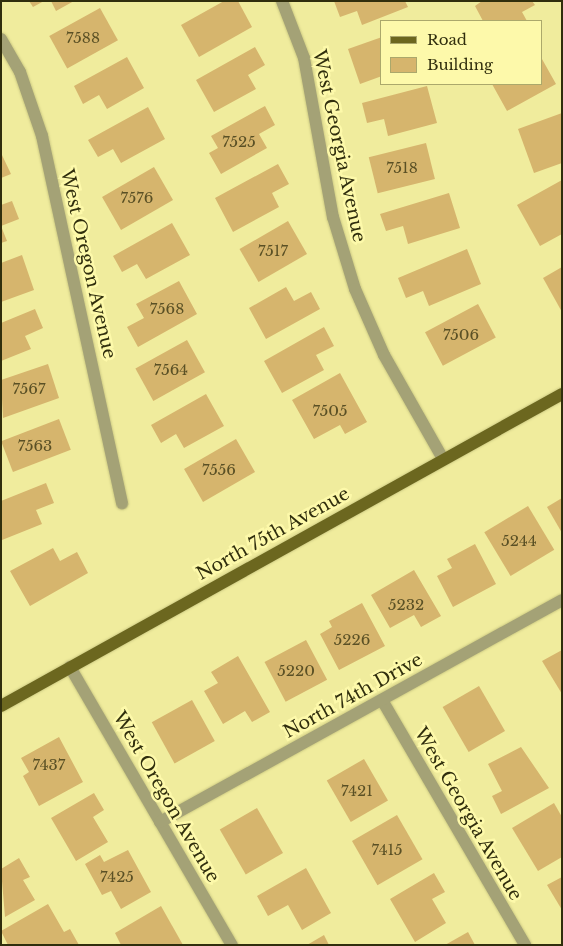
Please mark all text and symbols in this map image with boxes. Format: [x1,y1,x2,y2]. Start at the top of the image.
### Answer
legend [380,20,543,85]
house number: 7588 [66,29,100,47]
text: Road [427,30,467,49]
street label: West Georgia Avenue [308,47,370,245]
text: Building [427,55,493,74]
house number: 7525 [222,133,256,151]
house number: 7518 [386,159,418,177]
street label: West Oregon Avenue [56,167,120,361]
house number: 7576 [120,189,154,207]
house number: 7517 [258,242,288,260]
house number: 7568 [150,300,184,318]
house number: 7506 [443,326,479,344]
house number: 7564 [154,361,188,379]
house number: 7567 [12,380,46,398]
house number: 7505 [312,402,348,420]
house number: 7563 [18,437,52,455]
house number: 7556 [202,461,236,479]
street label: North 75th Avenue [192,483,354,585]
house number: 5244 [501,532,537,550]
house number: 5232 [388,596,424,614]
house number: 5226 [334,631,370,649]
street label: North 74th Drive [280,649,426,743]
house number: 5220 [277,662,315,680]
street label: West Oregon Avenue [108,707,224,887]
street label: West Georgia Avenue [409,723,527,905]
house number: 7437 [33,756,65,774]
house number: 7421 [341,782,373,800]
house number: 7415 [371,841,403,859]
house number: 7425 [100,868,134,886]

